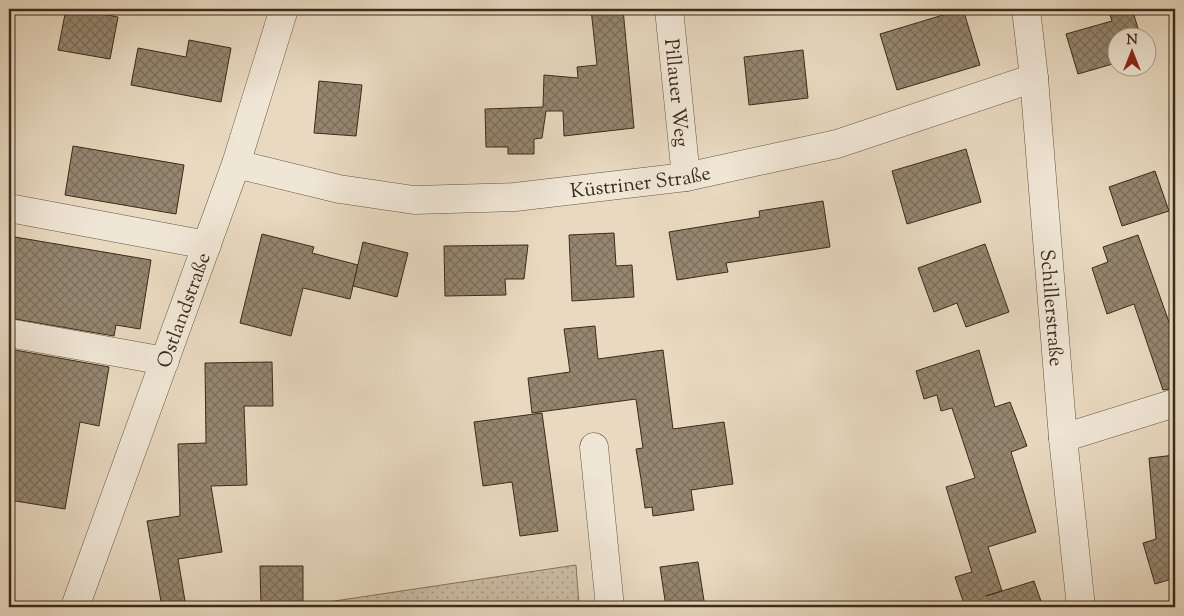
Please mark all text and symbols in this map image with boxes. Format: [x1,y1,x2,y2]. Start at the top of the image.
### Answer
north arrow [1106,28,1156,78]
text: N [1126,31,1138,51]
street label: Pillauer Weg [655,37,695,149]
street label: Küstriner Straße [569,160,714,207]
street label: Schillerstraße [1031,248,1069,368]
street label: Ostlandstraße [151,249,220,373]

